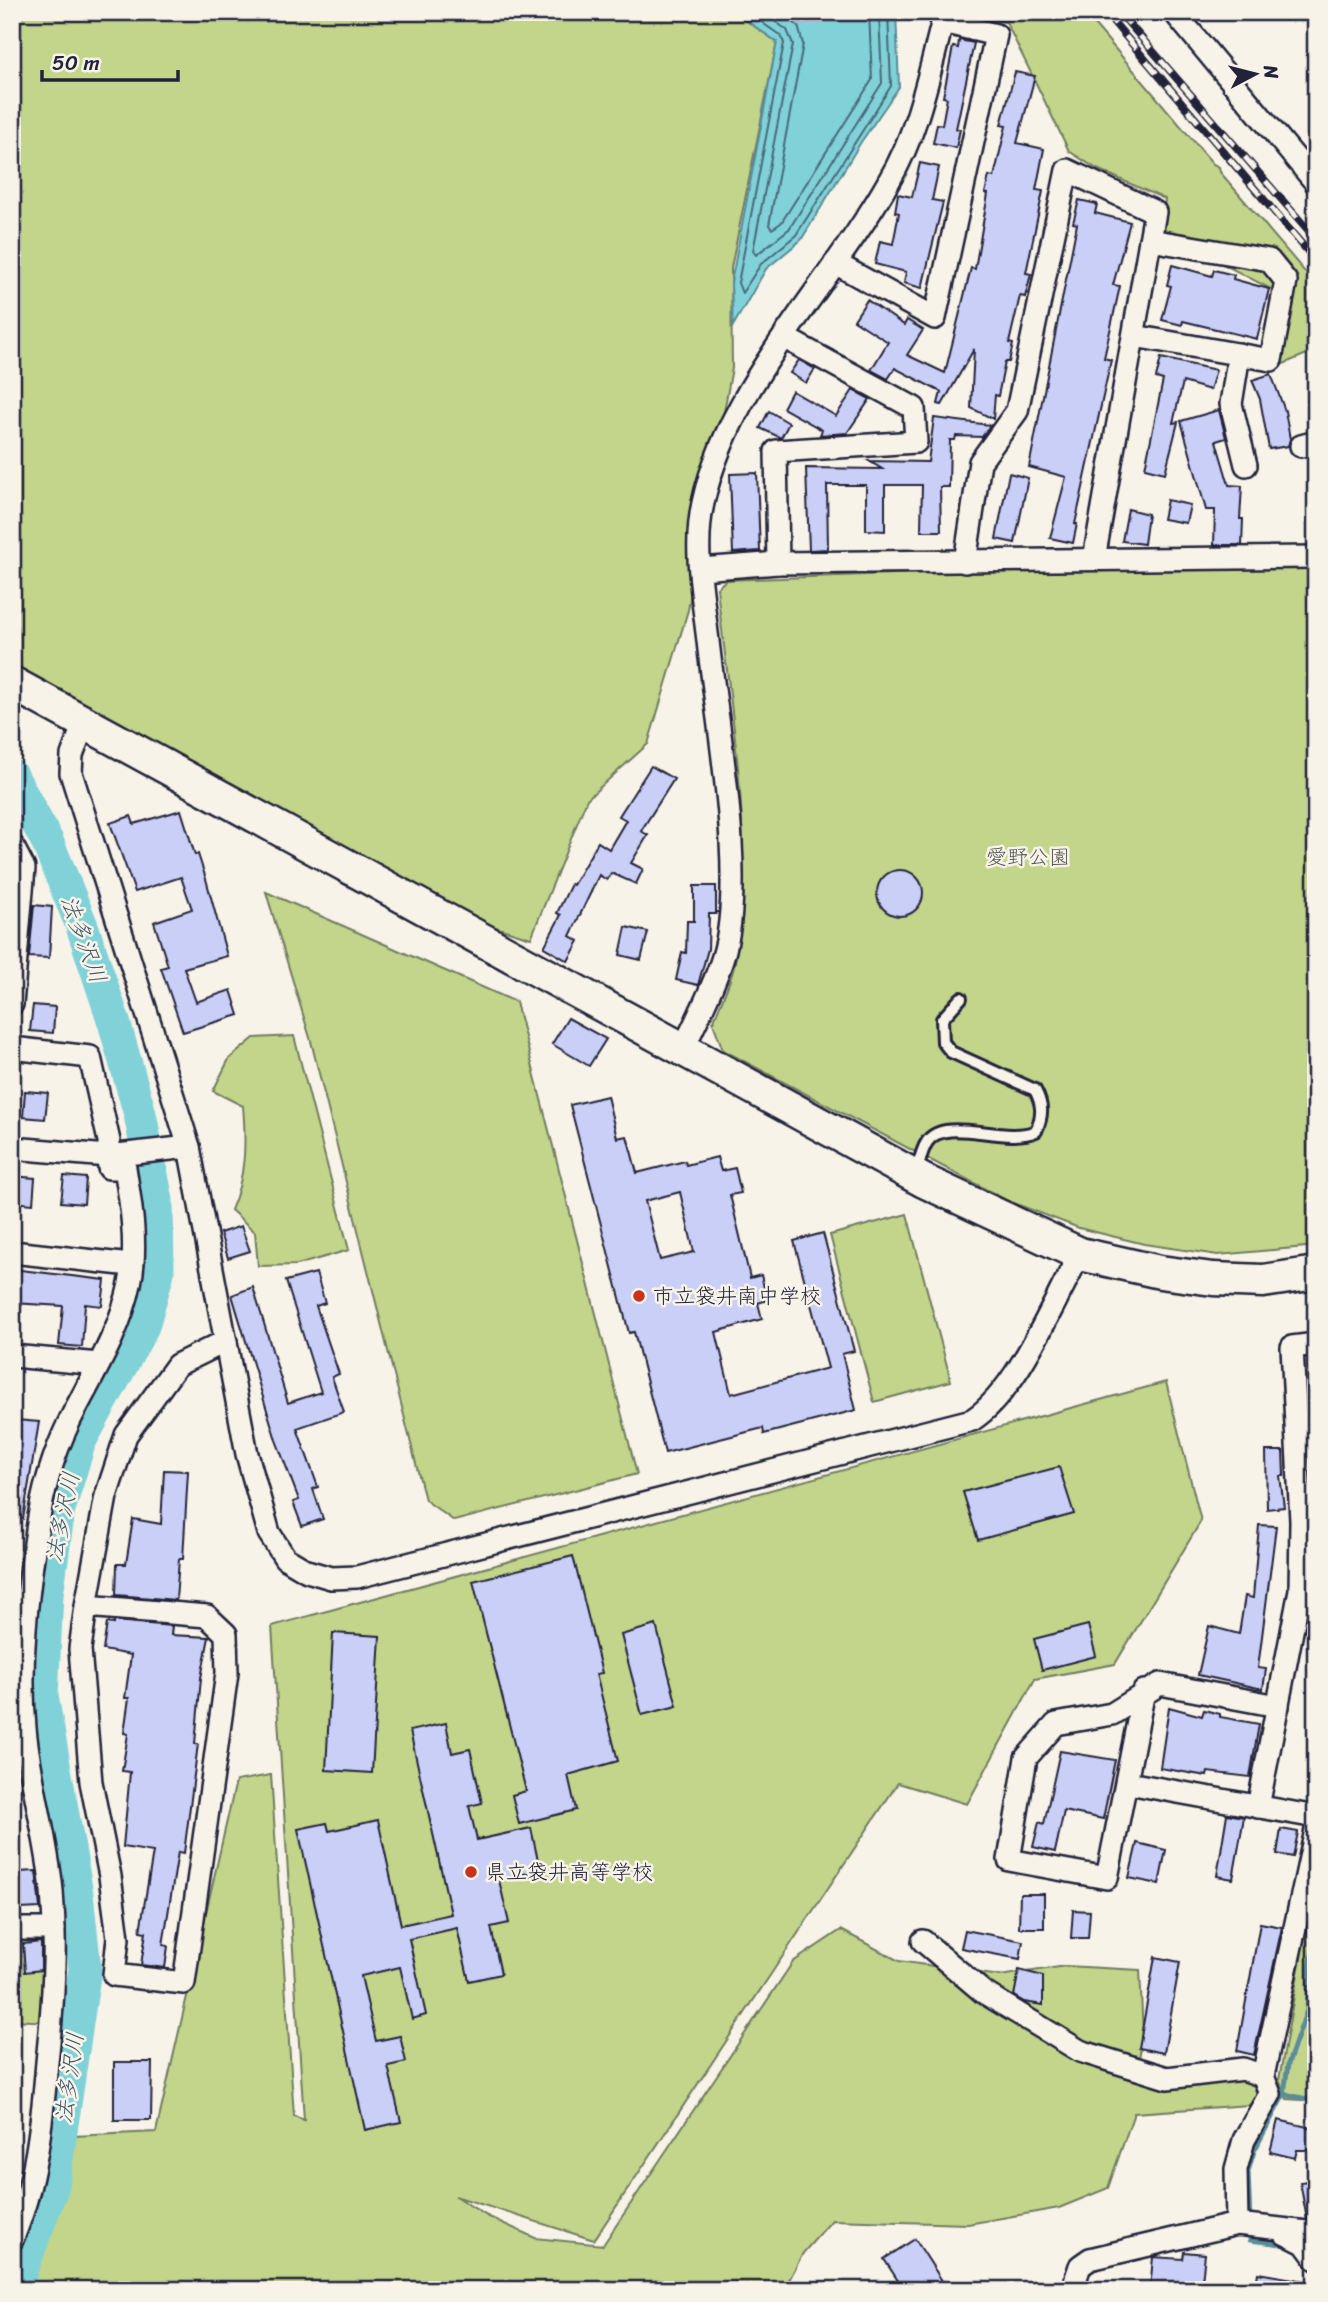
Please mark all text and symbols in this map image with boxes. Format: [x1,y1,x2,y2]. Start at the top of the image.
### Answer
scale bar [42,38,178,82]
north arrow [1220,38,1290,108]
text: 50 m [52,44,100,82]
text: N [1254,62,1289,81]
park label: 愛野公園 [986,838,1070,876]
water label: 法多沢川 [49,889,119,989]
place label: 市立袋井南中学校 [653,1277,821,1315]
marker: 市立袋井南中学校 [631,1288,647,1304]
water label: 法多沢川 [33,1468,92,1566]
place label: 県立袋井高等学校 [485,1853,653,1891]
marker: 県立袋井高等学校 [463,1864,479,1880]
water label: 法多沢川 [43,2030,96,2126]

